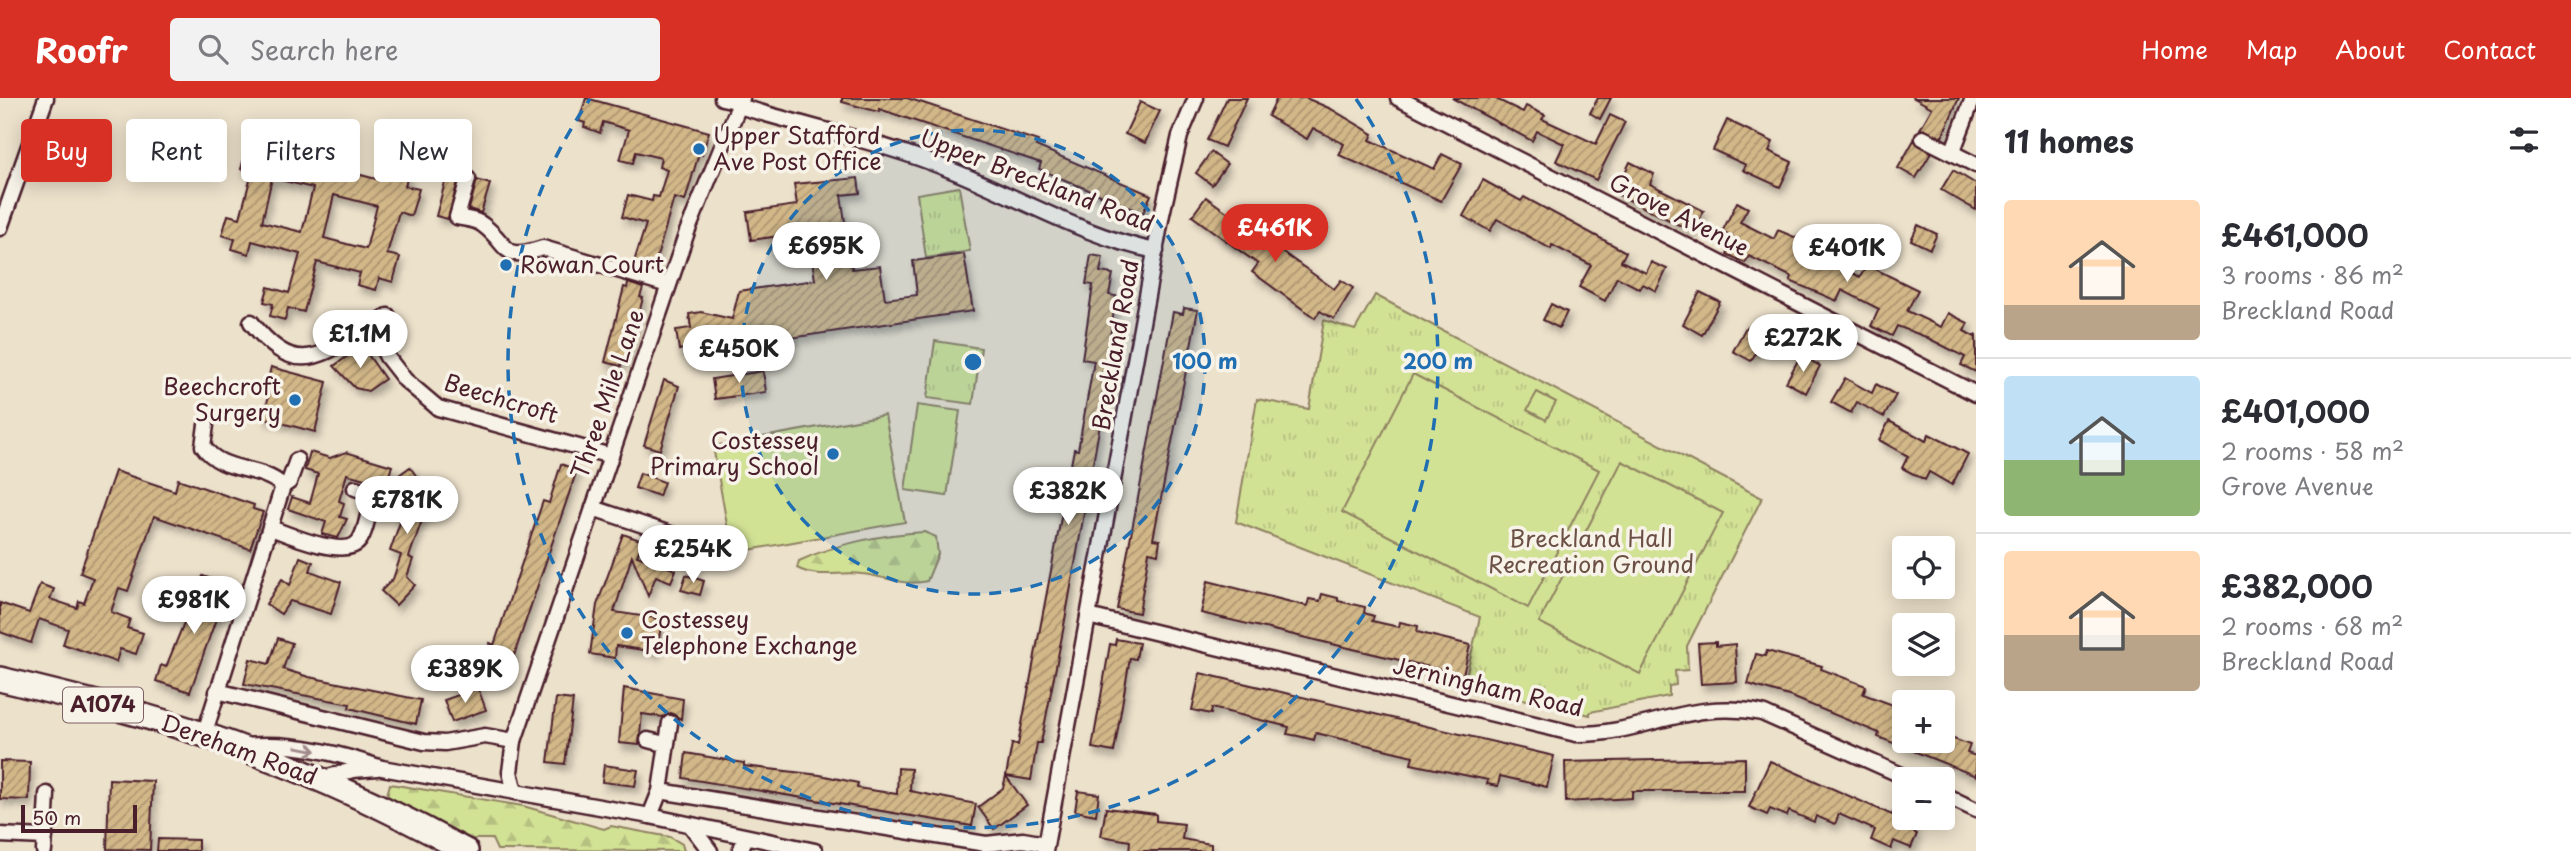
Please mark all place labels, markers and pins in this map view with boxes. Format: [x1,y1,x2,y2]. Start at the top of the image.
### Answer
place label: Upper Stafford Ave Post Office [713,117,882,178]
marker: Upper Stafford Ave Post Office [691,141,707,157]
pin: £461K [1226,204,1324,264]
pin: £695K [777,222,875,282]
pin: £401K [1798,225,1896,284]
place label: Rowan Court [520,246,664,281]
marker: Rowan Court [498,257,514,273]
pin: £1.1M [311,310,409,370]
pin: £272K [1754,314,1852,374]
pin: £450K [690,326,788,385]
centre of rings [961,350,985,374]
place label: Beechcroft Surgery [163,368,281,429]
marker: Beechcroft Surgery [287,392,303,408]
place label: Costessey Primary School [650,422,819,483]
marker: Costessey Primary School [825,446,841,462]
pin: £382K [1019,468,1117,527]
pin: £781K [358,476,456,536]
pin: £254K [644,526,742,585]
pin: £981K [145,576,243,636]
place label: Costessey Telephone Exchange [641,601,858,662]
marker: Costessey Telephone Exchange [619,625,635,641]
pin: £389K [416,646,514,705]

